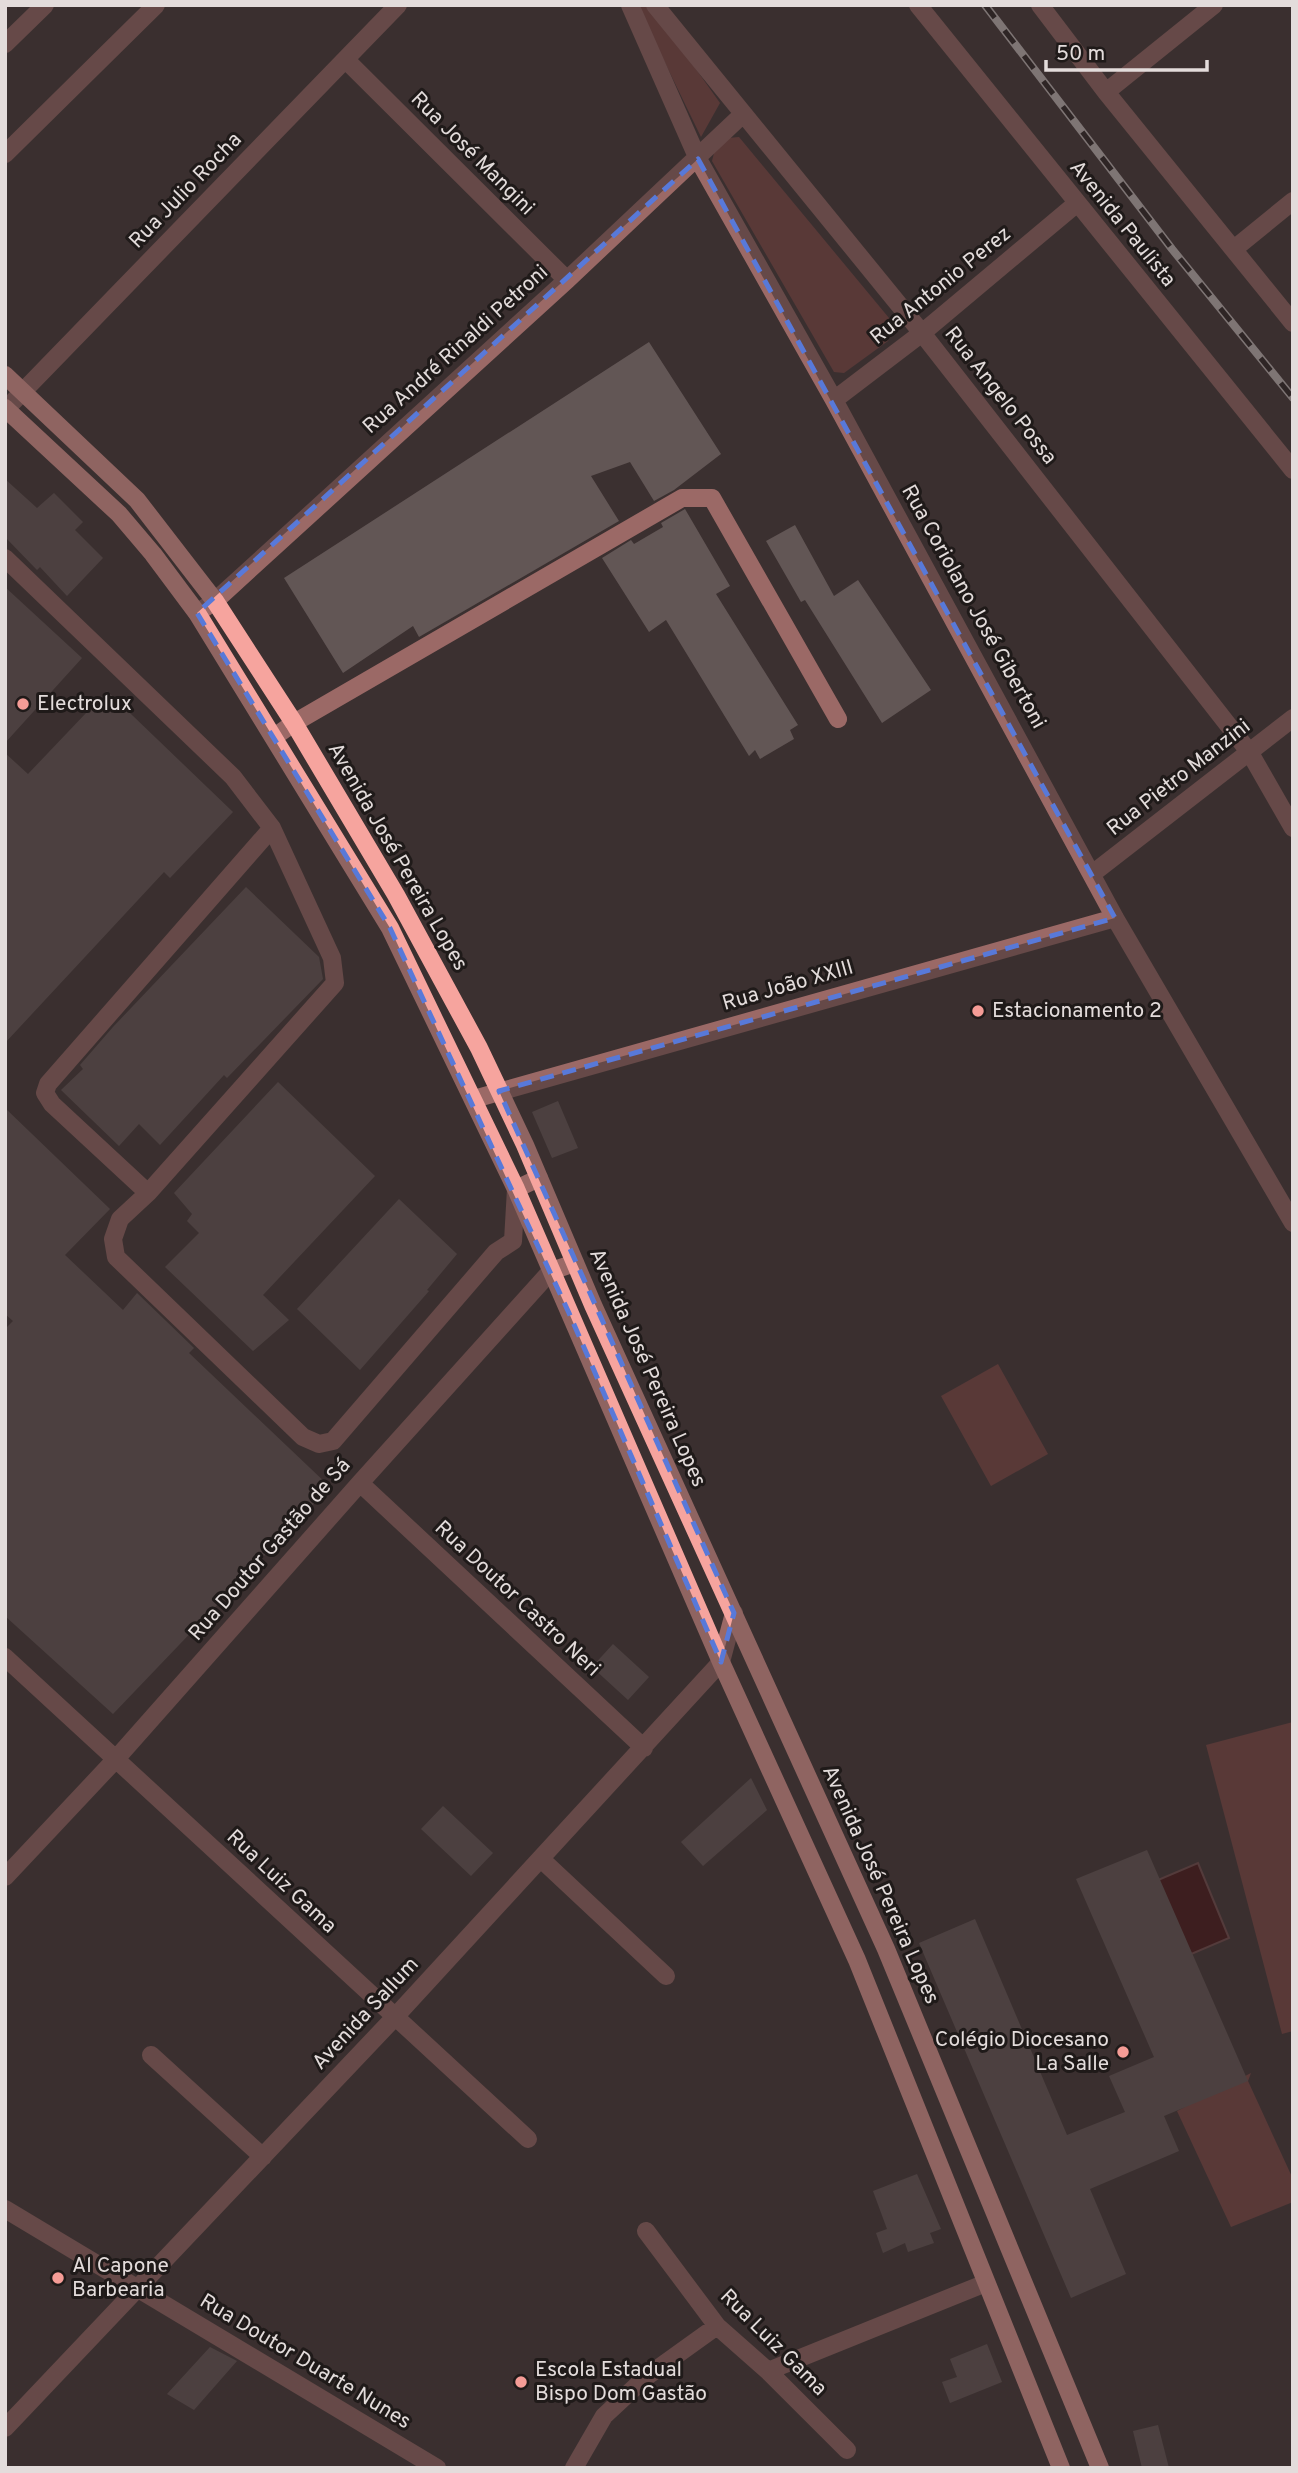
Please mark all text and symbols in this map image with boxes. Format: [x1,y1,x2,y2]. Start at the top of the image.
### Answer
scale bar [1046,28,1207,72]
text: 50 m [1056,41,1105,68]
street label: Rua José Mangini [404,86,540,222]
street label: Rua Julio Rocha [124,127,248,255]
street label: Avenida Paulista [1063,155,1181,293]
street label: Rua Antonio Perez [865,221,1017,351]
street label: Rua André Rinaldi Petroni [358,259,554,441]
street label: Rua Angelo Possa [938,322,1062,470]
street label: Rua Coriolano José Gibertoni [895,480,1051,734]
place label: Electrolux [37,691,132,718]
marker: Electrolux [15,696,31,712]
street label: Rua Pietro Manzini [1102,713,1256,843]
street label: Avenida José Pereira Lopes [321,738,473,976]
street label: Rua João XXIII [719,954,857,1018]
place label: Estacionamento 2 [992,998,1162,1025]
marker: Estacionamento 2 [970,1003,986,1019]
street label: Avenida José Pereira Lopes [582,1244,712,1492]
street label: Rua Doutor Gastão de Sá [183,1453,357,1647]
street label: Rua Doutor Castro Neri [428,1515,606,1683]
street label: Avenida José Pereira Lopes [815,1761,945,2009]
street label: Rua Luiz Gama [220,1824,342,1940]
street label: Avenida Sallum [307,1952,425,2076]
place label: Colégio Diocesano La Salle [935,2027,1109,2078]
marker: Colégio Diocesano La Salle [1115,2044,1131,2060]
place label: Al Capone Barbearia [72,2253,169,2304]
marker: Al Capone Barbearia [50,2270,66,2286]
street label: Rua Luiz Gama [714,2284,832,2402]
street label: Rua Doutor Duarte Nunes [194,2288,416,2436]
place label: Escola Estadual Bispo Dom Gastão [535,2357,707,2408]
marker: Escola Estadual Bispo Dom Gastão [513,2374,529,2390]

